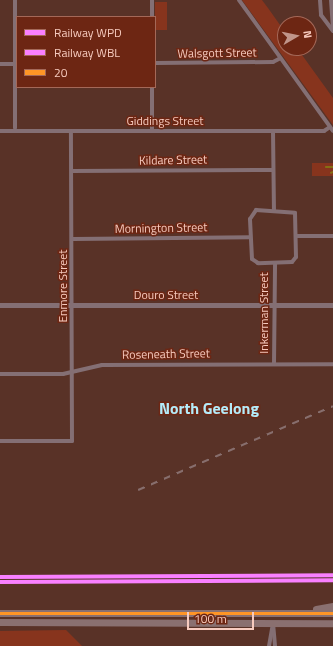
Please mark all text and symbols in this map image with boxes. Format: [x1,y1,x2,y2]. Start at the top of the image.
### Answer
legend [16,16,156,88]
north arrow [277,16,317,56]
text: Railway WPD [54,23,122,42]
text: N [299,29,316,39]
text: Railway WBL [54,43,120,62]
street label: Walsgott Street [177,45,257,61]
text: 20 [54,63,67,82]
street label: Giddings Street [126,114,204,128]
street label: Kildare Street [139,152,207,168]
street label: Mornington Street [115,220,207,236]
street label: Enmore Street [56,249,70,323]
street label: Inkerman Street [257,272,271,354]
street label: Douro Street [134,288,198,302]
street label: Roseneath Street [122,346,210,362]
district label: North Geelong [159,398,259,418]
scale bar [189,604,256,630]
text: 100 m [194,609,227,628]

